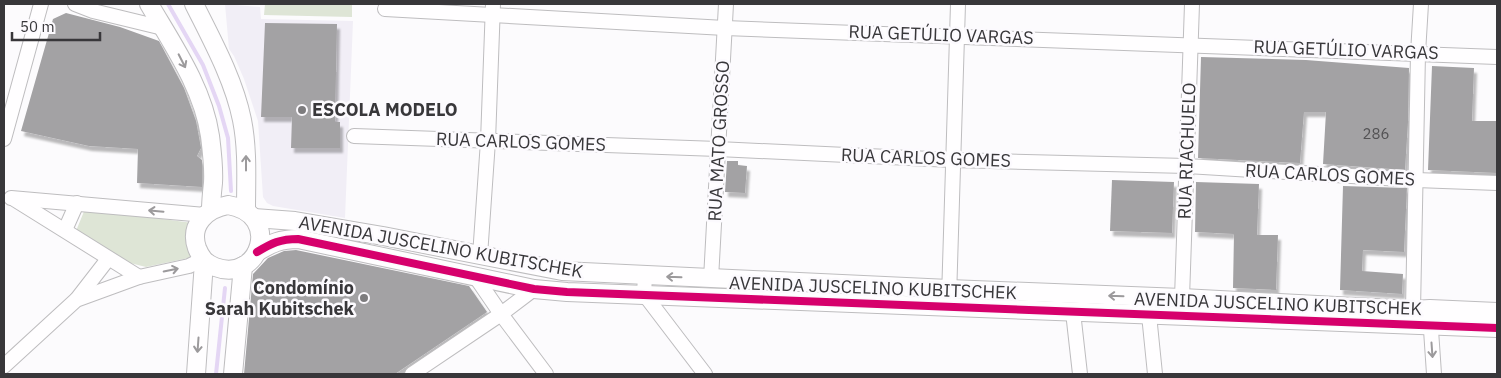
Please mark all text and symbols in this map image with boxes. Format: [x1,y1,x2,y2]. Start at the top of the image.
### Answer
scale bar [12,10,100,42]
text: 50 m [20,17,55,36]
street label: RUA GETÚLIO VARGAS [848,20,1034,49]
street label: RUA GETÚLIO VARGAS [1253,35,1439,64]
one-way arrow [177,54,187,69]
street label: RUA MATO GROSSO [703,60,734,222]
street label: RUA RIACHUELO [1173,82,1200,220]
place label: ESCOLA MODELO [312,98,458,121]
marker: ESCOLA MODELO [296,104,308,116]
house number: 286 [1362,124,1390,143]
street label: RUA CARLOS GOMES [436,127,606,156]
street label: RUA CARLOS GOMES [841,143,1011,172]
one-way arrow [241,155,251,171]
street label: RUA CARLOS GOMES [1245,159,1416,190]
one-way arrow [148,206,164,216]
street label: AVENIDA JUSCELINO KUBITSCHEK [297,210,586,283]
one-way arrow [163,265,179,274]
street label: AVENIDA JUSCELINO KUBITSCHEK [729,271,1018,304]
one-way arrow [667,273,683,282]
place label: Condomínio Sarah Kubitschek [205,276,355,320]
street label: AVENIDA JUSCELINO KUBITSCHEK [1134,287,1423,320]
one-way arrow [1109,291,1125,300]
marker: Condomínio Sarah Kubitschek [358,292,370,304]
one-way arrow [194,337,203,353]
one-way arrow [1428,341,1437,357]

